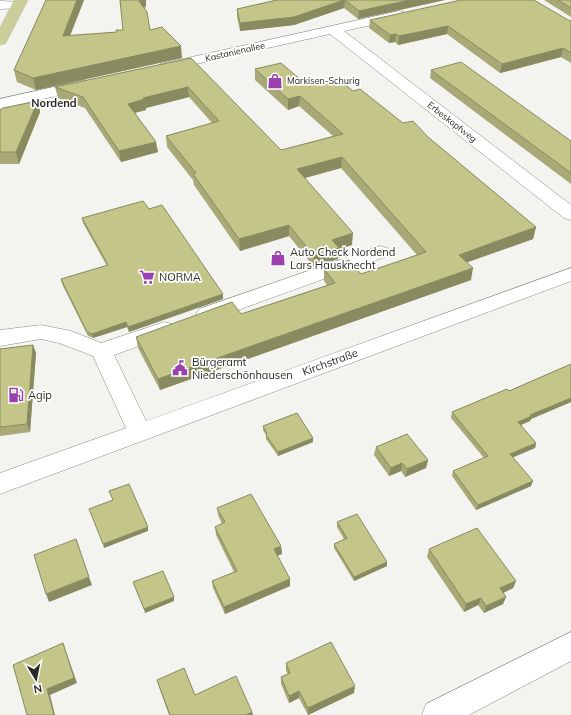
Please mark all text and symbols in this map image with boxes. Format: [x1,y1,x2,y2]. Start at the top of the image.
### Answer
street label: Kastanienallee [204,39,266,64]
shop icon: Markisen-Schurig [266,72,284,90]
place label: Markisen-Schurig [287,75,360,86]
district label: Nordend [31,96,77,110]
street label: Erbeskopfweg [426,99,479,144]
place label: Auto Check Nordend Lars Hausknecht [290,245,395,272]
shop icon: Auto Check Nordend Lars Hausknecht [269,249,287,267]
supermarket icon: NORMA [138,268,156,286]
place label: NORMA [159,270,201,284]
street label: Kirchstraße [300,345,360,379]
place label: Bürgeramt Niederschönhausen [192,355,293,382]
public building icon: Bürgeramt Niederschönhausen [171,359,189,377]
fuel station icon: Agip [7,386,25,404]
place label: Agip [28,388,52,402]
north arrow [16,659,56,699]
text: N [32,681,43,696]

